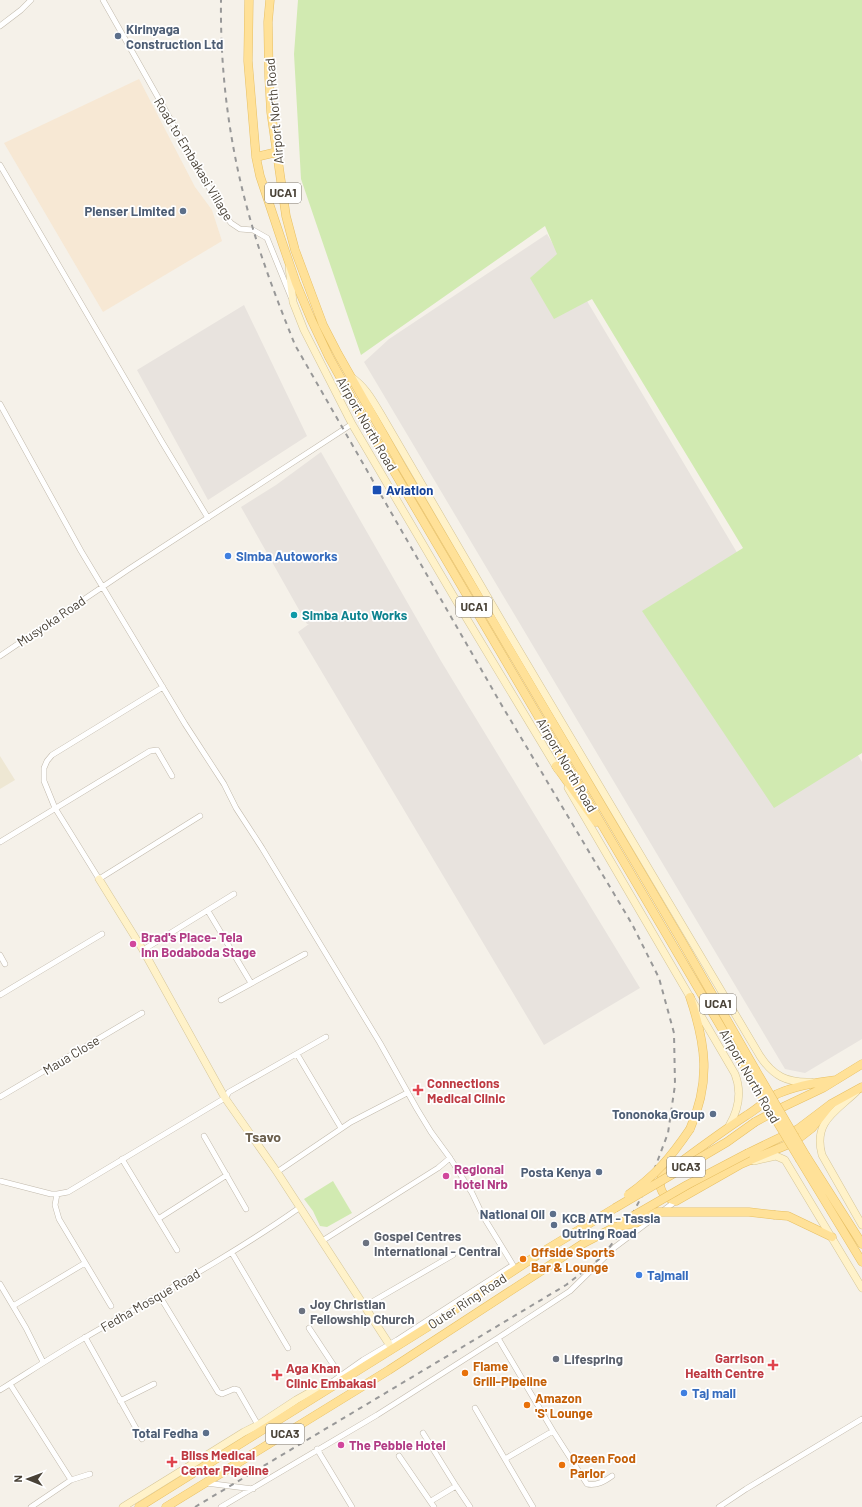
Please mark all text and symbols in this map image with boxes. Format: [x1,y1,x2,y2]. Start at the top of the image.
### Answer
place label: Kirinyaga Construction Ltd [126,21,223,52]
marker: Kirinyaga Construction Ltd [113,31,123,41]
street label: Airport North Road [261,57,287,165]
street label: Road to Embakasi Village [151,95,237,223]
road number: UCA1 [265,183,301,203]
place label: Plenser Limited [84,203,175,219]
marker: Plenser Limited [178,206,188,216]
street label: Airport North Road [334,374,400,474]
place label: Aviation [386,482,433,498]
marker: Aviation [371,484,383,496]
place label: Simba Autoworks [236,548,338,564]
marker: Simba Autoworks [223,551,233,561]
street label: Musyoka Road [14,592,88,650]
road number: UCA1 [456,597,492,617]
place label: Simba Auto Works [302,607,408,623]
marker: Simba Auto Works [289,610,299,620]
street label: Airport North Road [534,715,600,815]
place label: Brad's Place- Tela Inn Bodaboda Stage [141,929,256,960]
marker: Brad's Place- Tela Inn Bodaboda Stage [128,939,138,949]
road number: UCA1 [700,994,736,1014]
street label: Airport North Road [717,1026,783,1126]
street label: Maua Close [40,1032,102,1078]
place label: Connections Medical Clinic [427,1075,506,1106]
marker: Connections Medical Clinic [412,1084,424,1096]
place label: Tononoka Group [612,1106,705,1122]
marker: Tononoka Group [708,1109,718,1119]
district label: Tsavo [245,1128,281,1145]
road number: UCA3 [667,1157,705,1177]
place label: Regional Hotel Nrb [454,1161,508,1192]
place label: Posta Kenya [521,1164,591,1180]
marker: Posta Kenya [594,1167,604,1177]
marker: Regional Hotel Nrb [441,1171,451,1181]
place label: National Oil [480,1206,545,1222]
marker: National Oil [548,1209,558,1219]
place label: KCB ATM - Tassia Outring Road [562,1210,661,1241]
marker: KCB ATM - Tassia Outring Road [549,1220,559,1230]
place label: Gospel Centres International - Central [374,1228,500,1259]
marker: Gospel Centres International - Central [361,1238,371,1248]
place label: Offside Sports Bar & Lounge [531,1244,615,1275]
marker: Offside Sports Bar & Lounge [518,1254,528,1264]
street label: Fedha Mosque Road [97,1265,203,1335]
place label: Tajmall [647,1267,688,1283]
street label: Outer Ring Road [425,1270,509,1332]
marker: Tajmall [634,1270,644,1280]
place label: Joy Christian Fellowship Church [310,1296,415,1327]
marker: Joy Christian Fellowship Church [297,1306,307,1316]
place label: Garrison Health Centre [685,1350,764,1381]
place label: Lifespring [564,1351,623,1367]
marker: Lifespring [551,1354,561,1364]
place label: Flame Grill-Pipeline [473,1358,547,1389]
marker: Garrison Health Centre [767,1359,779,1371]
place label: Aga Khan Clinic Embakasi [286,1360,376,1391]
marker: Flame Grill-Pipeline [460,1368,470,1378]
marker: Aga Khan Clinic Embakasi [271,1369,283,1381]
place label: Taj mall [692,1385,736,1401]
marker: Taj mall [679,1388,689,1398]
place label: Amazon 'S' Lounge [535,1390,593,1421]
marker: Amazon 'S' Lounge [522,1400,532,1410]
road number: UCA3 [266,1424,304,1444]
place label: Total Fedha [132,1425,198,1441]
marker: Total Fedha [201,1428,211,1438]
place label: The Pebble Hotel [349,1437,446,1453]
marker: The Pebble Hotel [336,1440,346,1450]
place label: Bliss Medical Center Pipeline [181,1447,269,1478]
place label: Qzeen Food Parlor [570,1450,636,1481]
marker: Bliss Medical Center Pipeline [166,1456,178,1468]
north arrow [8,1459,48,1499]
marker: Qzeen Food Parlor [557,1460,567,1470]
text: N [11,1475,24,1483]

